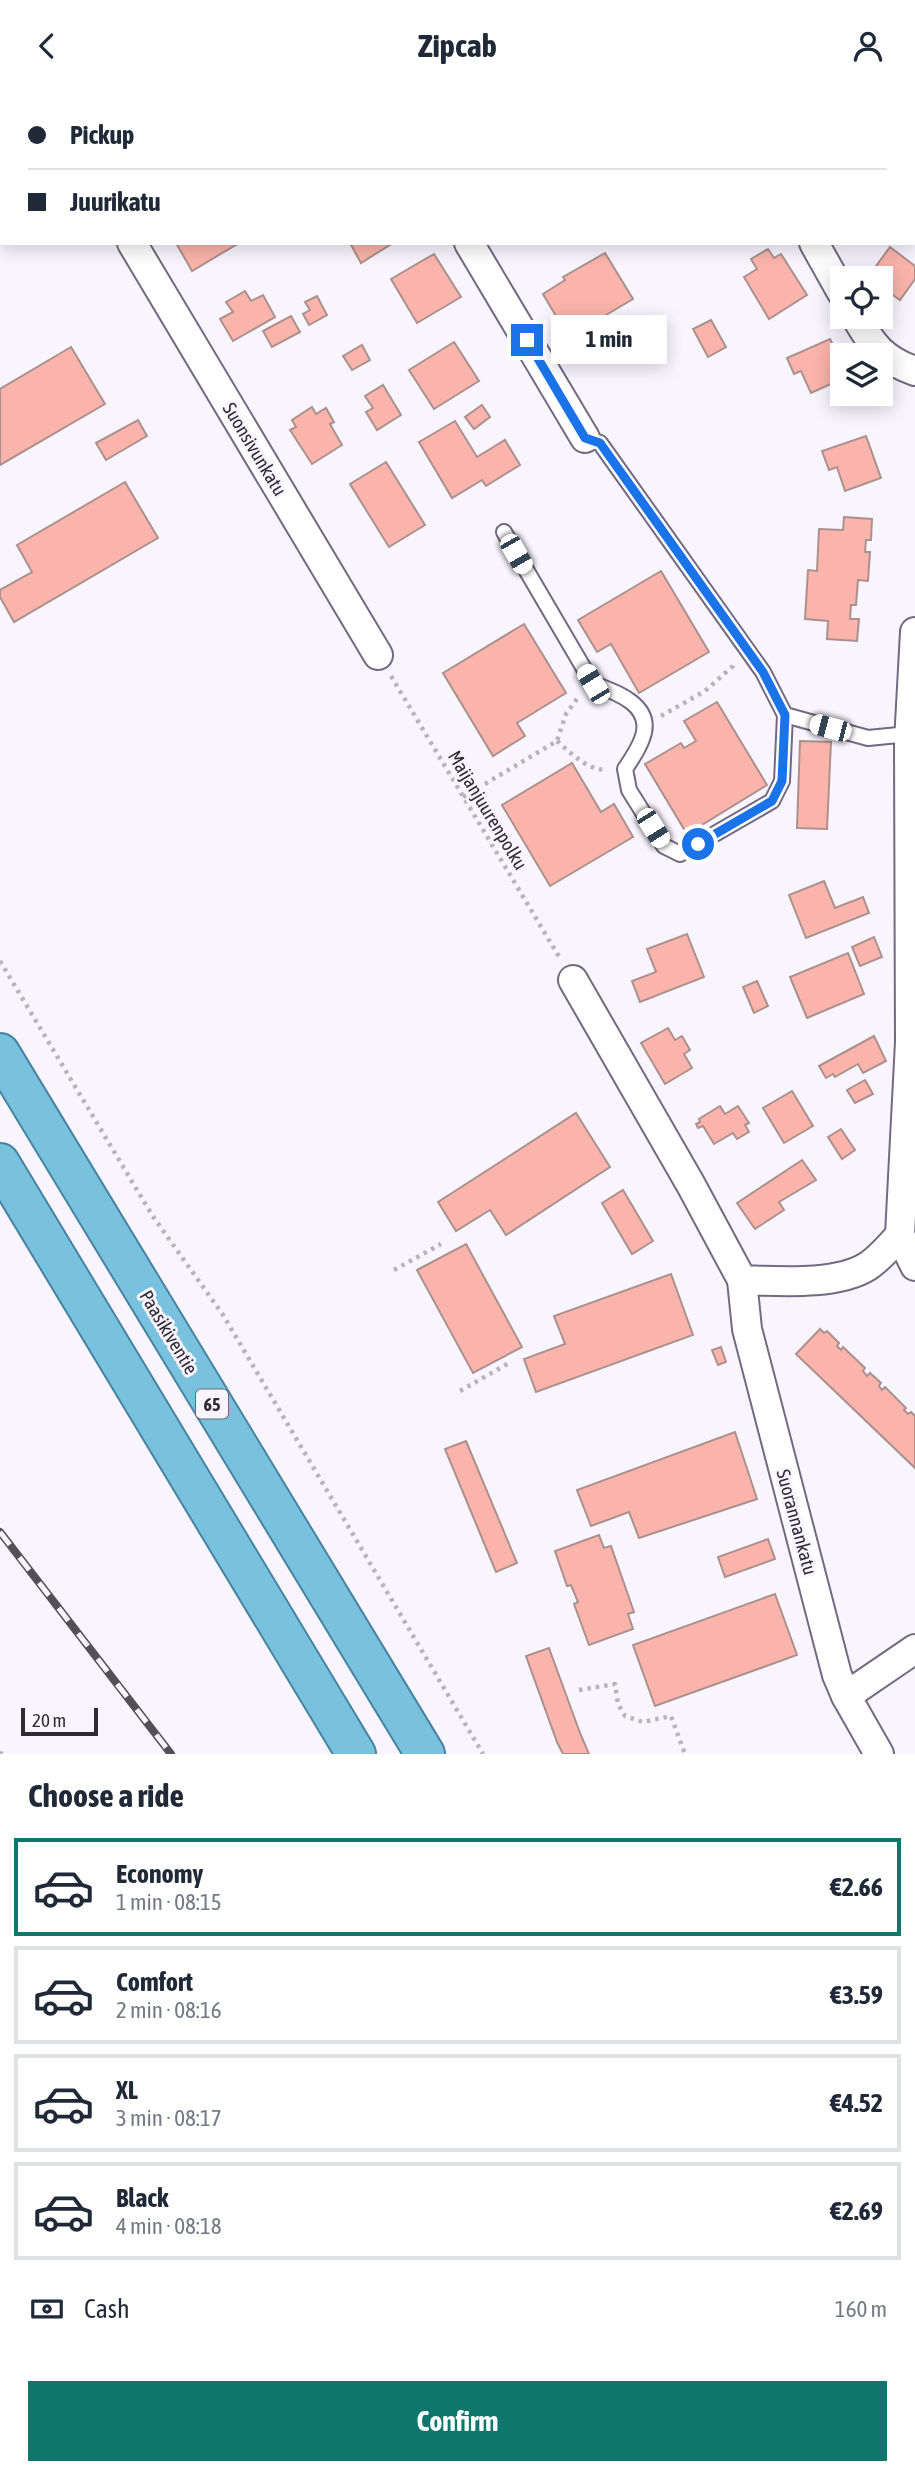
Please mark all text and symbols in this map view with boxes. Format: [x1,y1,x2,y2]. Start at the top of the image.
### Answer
icon: back [28,27,66,65]
text: Zipcab [418,27,497,64]
icon: person [849,27,887,65]
text: Pickup [70,120,134,150]
text: Juurikatu [70,187,161,217]
map controls [830,266,893,406]
button: locate [830,266,893,329]
callout: 1 min [552,315,667,365]
route end [511,324,543,356]
text: 1 min [586,326,632,352]
button: layers [830,343,893,406]
street label: Suonsivunkatu [219,399,291,499]
car [497,531,536,577]
car [574,661,613,707]
car [807,712,854,744]
street label: Maijanjuurenpolku [444,746,532,874]
car [633,805,674,851]
route start [682,828,714,860]
street label: Paasikiventie [135,1286,203,1378]
road number: 65 [196,1389,228,1419]
street label: Suorannankatu [772,1467,822,1577]
scale bar [21,1705,98,1737]
text: 20 m [32,1709,66,1731]
text: Choose a ride [28,1777,184,1814]
icon: car [32,1856,95,1919]
text: Economy [116,1859,203,1889]
text: €2.66 [830,1872,883,1902]
text: 1 min · 08:15 [116,1889,222,1915]
icon: car [32,1964,95,2027]
text: Comfort [116,1967,193,1997]
text: €3.59 [830,1980,883,2010]
text: 2 min · 08:16 [116,1997,222,2023]
icon: car [32,2072,95,2135]
text: XL [116,2075,138,2105]
text: €4.52 [830,2088,883,2118]
text: 3 min · 08:17 [116,2105,222,2131]
icon: car [32,2180,95,2243]
text: Black [116,2183,168,2213]
text: €2.69 [830,2196,883,2226]
text: 4 min · 08:18 [116,2213,222,2239]
icon: cash [28,2290,66,2328]
text: Cash [84,2294,130,2324]
text: 160 m [835,2296,887,2322]
button: Confirm [28,2381,887,2461]

